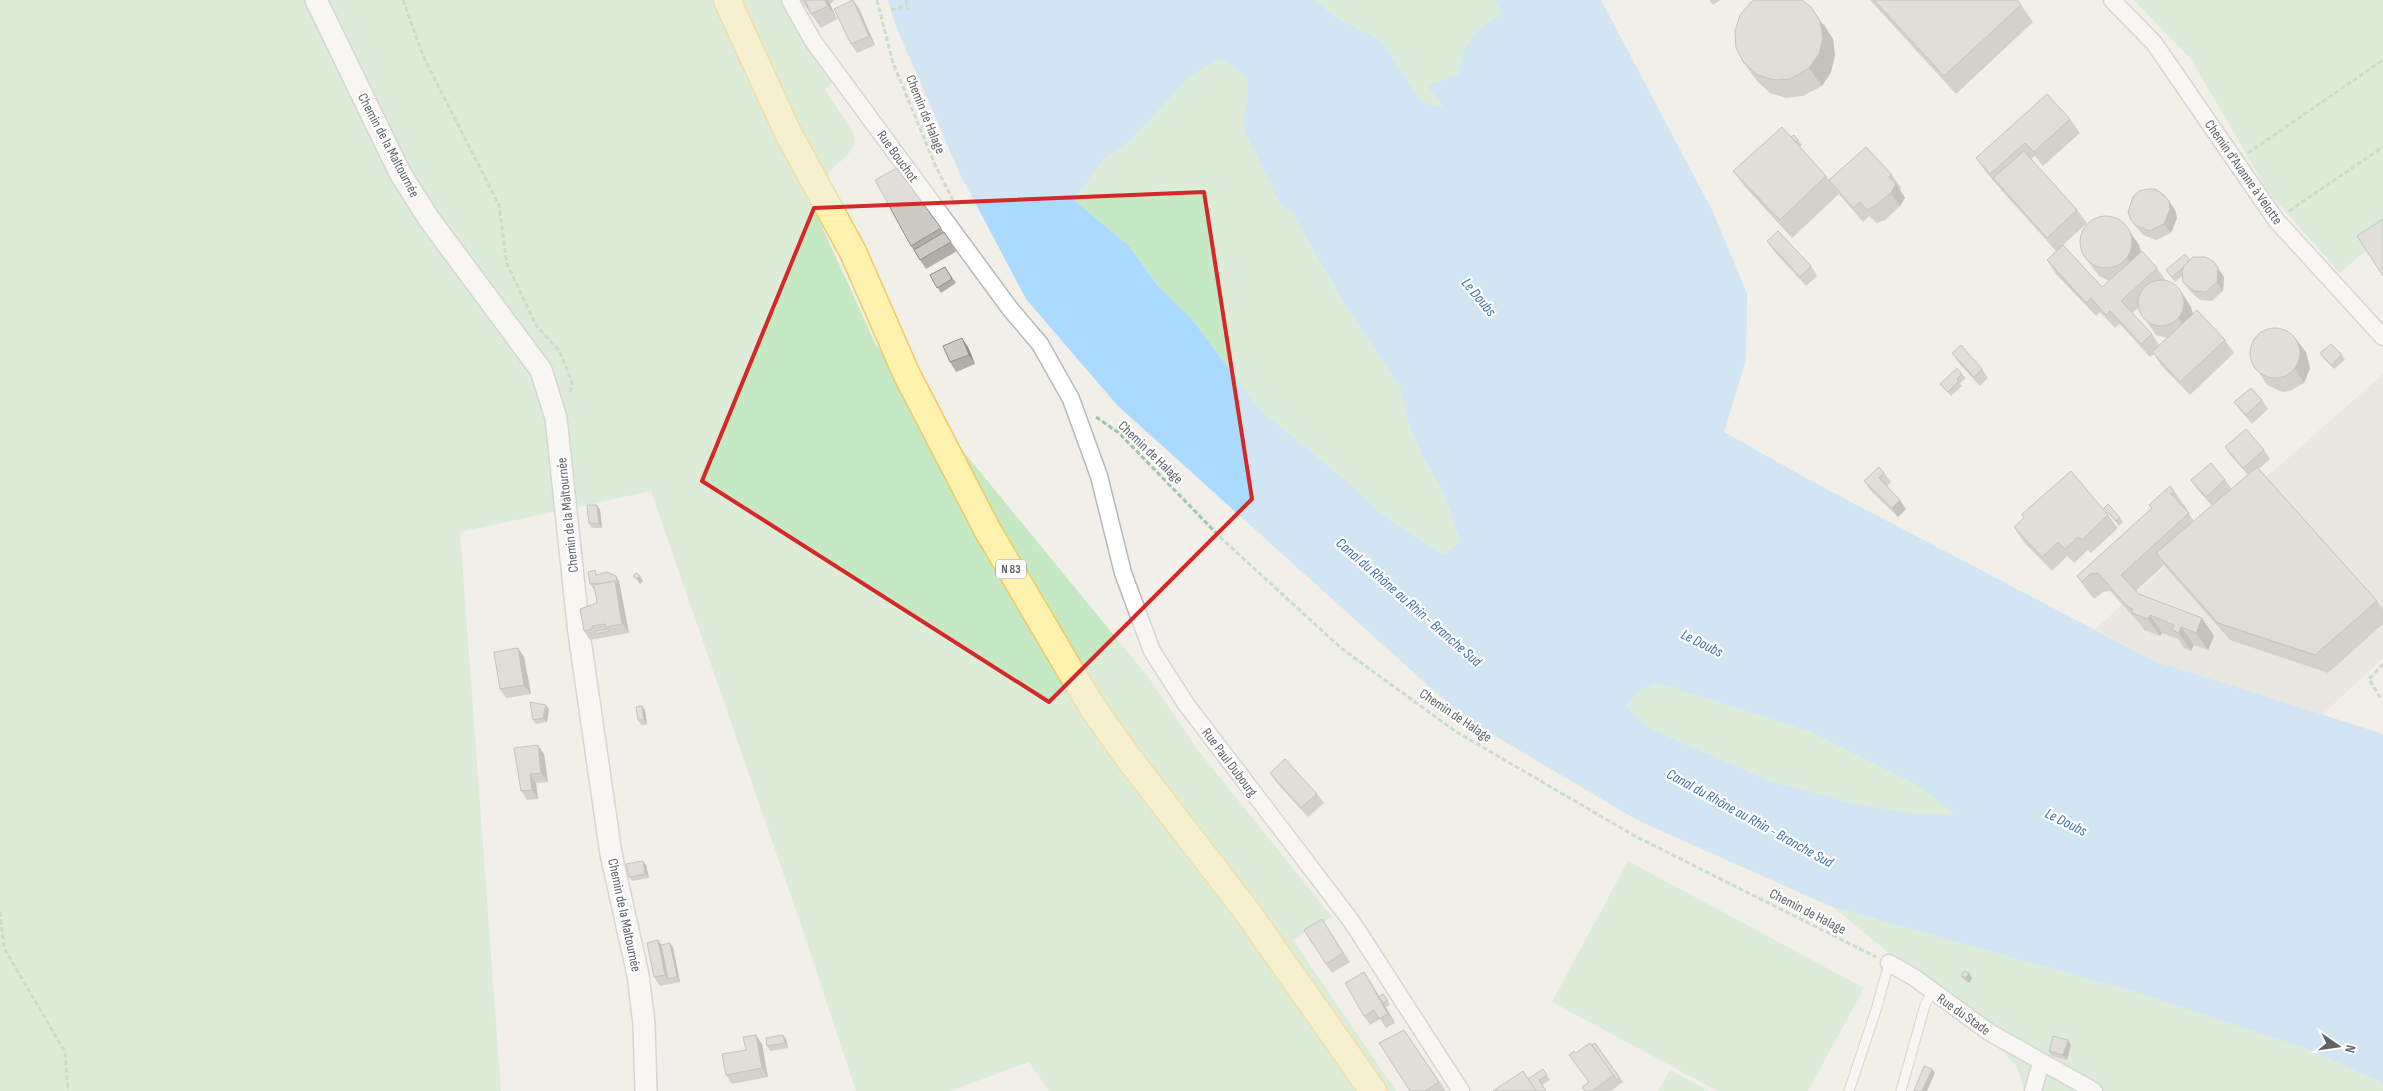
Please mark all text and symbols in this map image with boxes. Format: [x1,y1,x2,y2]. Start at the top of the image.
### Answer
street label: Chemin de Halage [902,72,949,156]
street label: Chemin de la Maltournée [354,90,423,200]
street label: Chemin d'Avanne à Velotte [2201,117,2286,228]
street label: Rue Bouchot [873,127,922,185]
water label: Le Doubs [1457,274,1501,321]
street label: Chemin de Halage [1115,417,1187,488]
street label: Chemin de la Maltournée [553,457,582,573]
water label: Canal du Rhône au Rhin - Branche Sud [1332,534,1486,672]
road number: N 83 [996,560,1026,578]
water label: Le Doubs [1678,625,1727,662]
street label: Chemin de Halage [1416,685,1495,746]
street label: Rue Paul Dubourg [1198,725,1261,800]
water label: Canal du Rhône au Rhin - Branche Sud [1663,765,1837,873]
water label: Le Doubs [2042,804,2091,841]
street label: Chemin de la Maltournée [604,857,645,973]
street label: Chemin de Halage [1767,885,1849,938]
street label: Rue du Stade [1934,990,1994,1039]
north arrow [2313,1021,2363,1071]
text: N [2341,1043,2359,1054]

